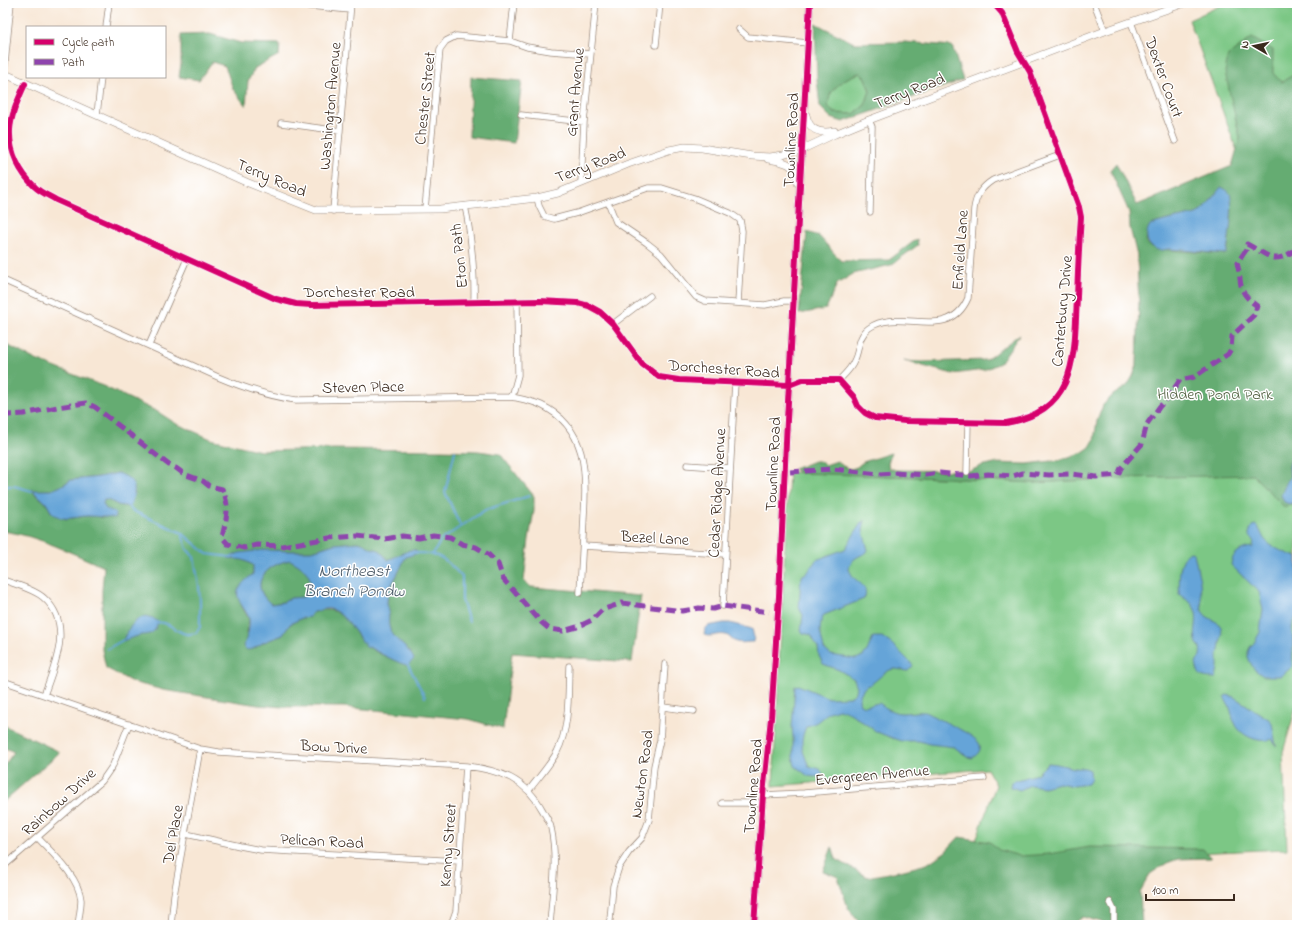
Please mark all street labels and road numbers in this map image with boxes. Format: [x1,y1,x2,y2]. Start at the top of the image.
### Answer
street label: Dexter Court [1137,33,1189,122]
street label: Washington Avenue [313,40,349,171]
street label: Grant Avenue [560,46,592,137]
street label: Chester Street [409,50,443,146]
street label: Terry Road [871,67,949,116]
street label: Townline Road [778,92,806,188]
street label: Terry Road [552,141,630,190]
street label: Terry Road [232,153,310,204]
street label: Enfield Lane [946,208,976,291]
street label: Eton Path [445,222,475,289]
street label: Canterbury Drive [1046,254,1080,368]
street label: Dorchester Road [302,281,415,305]
street label: Dorchester Road [666,354,780,386]
street label: Steven Place [322,375,405,401]
street label: Townline Road [760,416,788,512]
street label: Cedar Ridge Avenue [703,427,733,558]
street label: Bezel Lane [619,525,690,553]
street label: Newton Road [625,729,661,820]
street label: Bow Drive [299,734,369,762]
street label: Townline Road [738,738,770,834]
street label: Evergreen Avenue [814,759,931,793]
street label: Rainbow Drive [17,762,103,842]
street label: Del Place [157,802,191,867]
street label: Kenny Street [434,802,464,888]
street label: Pelican Road [280,828,364,856]

